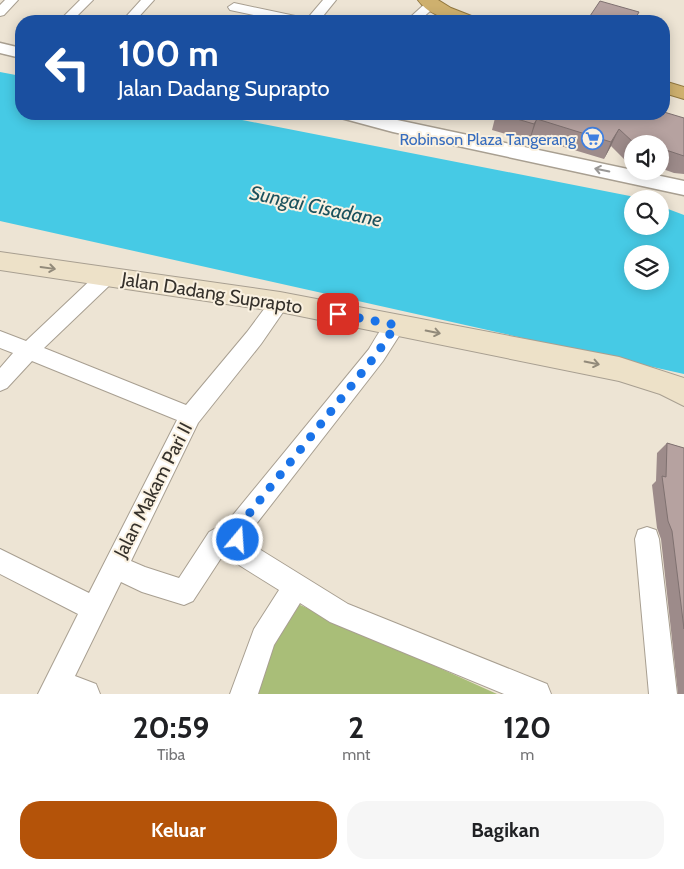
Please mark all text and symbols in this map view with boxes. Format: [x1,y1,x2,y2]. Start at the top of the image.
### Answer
text: 100 m [118,32,219,75]
icon: left [35,35,100,100]
text: Jalan Dadang Suprapto [118,75,330,102]
supermarket icon: Robinson Plaza Tangerang [580,127,604,151]
place label: Robinson Plaza Tangerang [399,130,577,149]
map controls [624,135,669,290]
button: sound [624,135,669,180]
one-way arrow [594,165,610,175]
water label: Sungai Cisadane [248,180,384,232]
button: search [624,190,669,235]
button: layers [624,245,669,290]
one-way arrow [40,263,56,273]
street label: Jalan Dadang Suprapto [119,267,304,319]
pin [317,293,359,335]
icon: arrive [324,300,352,328]
one-way arrow [424,328,440,337]
one-way arrow [584,359,600,369]
street label: Jalan Makam Pari II [108,418,197,562]
position arrow [211,513,263,565]
text: 20:59 [133,709,209,746]
text: 2 [348,709,364,746]
text: 120 [503,709,551,746]
text: Tiba [157,745,185,764]
text: mnt [342,745,370,764]
text: m [520,745,534,764]
button: Keluar [20,801,337,859]
button: Bagikan [347,801,664,859]

